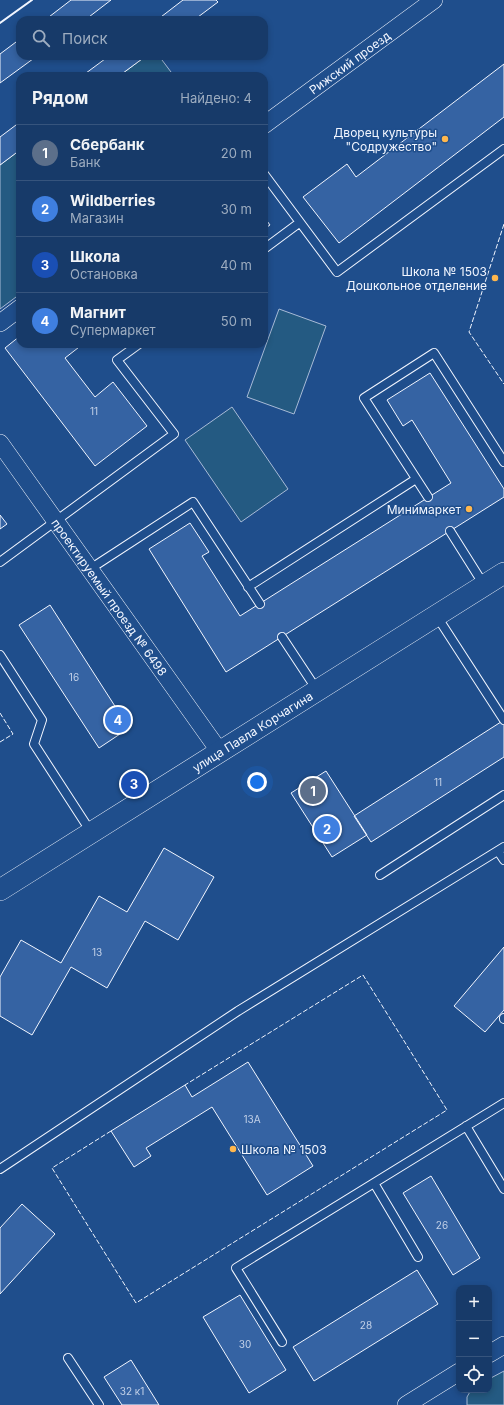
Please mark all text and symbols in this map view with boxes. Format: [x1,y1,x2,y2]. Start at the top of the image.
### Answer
search box [16,16,268,60]
icon: search [30,27,52,49]
street label: Рижский проезд [306,27,393,97]
text: Поиск [62,29,108,48]
text: Рядом [32,88,88,108]
text: Найдено: 4 [180,90,252,106]
place label: Дворец культуры "Содружество" [334,125,437,154]
marker: Дворец культуры "Содружество" [440,134,450,144]
text: Сбербанк [70,135,145,154]
text: 1 [42,145,48,161]
text: 20 m [221,145,252,161]
text: Банк [70,154,100,170]
text: Wildberries [70,191,155,210]
text: 2 [41,201,49,217]
text: 30 m [221,201,252,217]
text: Магазин [70,210,124,226]
text: Школа [70,247,120,266]
text: 3 [41,257,49,273]
text: 40 m [220,257,252,273]
place label: Школа № 1503 Дошкольное отделение [346,264,487,293]
text: Остановка [70,266,138,282]
marker: Школа № 1503 Дошкольное отделение [490,273,500,283]
text: Магнит [70,303,126,322]
text: 4 [41,313,49,329]
text: 50 m [221,313,252,329]
text: Супермаркет [70,322,156,338]
house number: 11 [90,405,98,417]
place label: Минимаркет [387,502,461,517]
marker: Минимаркет [464,504,474,514]
street label: проектируемый проезд № 6498 [49,515,171,678]
house number: 16 [69,671,79,683]
street label: улица Павла Корчагина [189,688,315,775]
pin: 4 [105,705,131,735]
pin: 3 [121,769,147,799]
your location [247,772,267,792]
pin: 1 [300,776,326,806]
house number: 11 [434,776,442,788]
pin: 2 [314,814,340,844]
house number: 13 [92,946,102,958]
house number: 13А [243,1113,261,1125]
place label: Школа № 1503 [241,1142,327,1157]
marker: Школа № 1503 [228,1144,238,1154]
house number: 26 [436,1219,448,1231]
map controls [456,1285,492,1393]
button: + [456,1285,492,1321]
house number: 28 [360,1319,372,1331]
button: − [456,1321,492,1357]
house number: 30 [239,1338,251,1350]
button: locate [456,1357,492,1393]
house number: 32 к1 [120,1385,144,1397]

